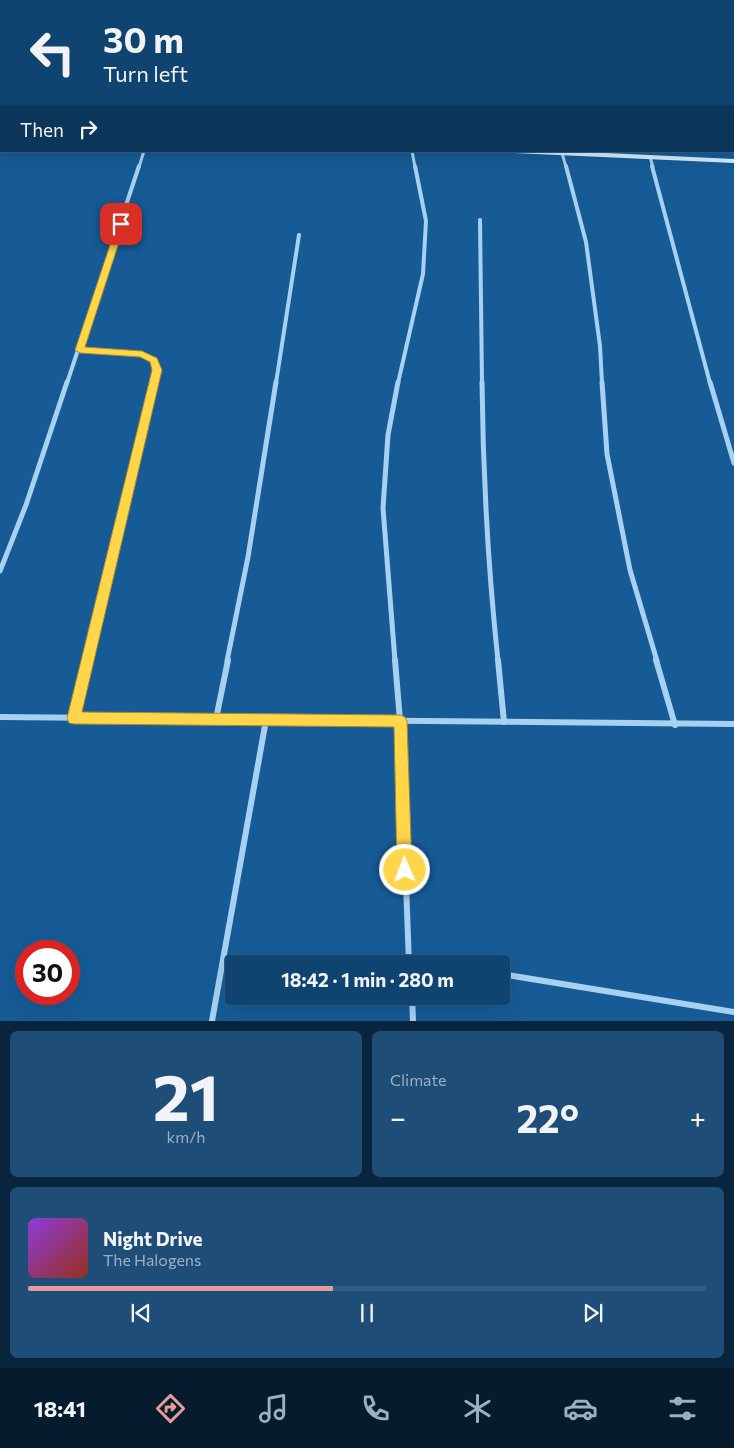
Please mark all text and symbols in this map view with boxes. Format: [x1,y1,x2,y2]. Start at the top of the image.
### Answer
text: 30 m [103,17,184,60]
icon: left [20,20,85,85]
text: Turn left [103,60,188,87]
icon: right [74,115,102,143]
text: Then [20,118,64,141]
pin [100,203,142,245]
icon: arrive [107,210,135,238]
position arrow [378,843,430,895]
speed limit sign: 30 [15,940,80,1005]
text: 18:42 · 1 min · 280 m [281,968,454,991]
text: 21 [153,1055,219,1134]
text: Climate [390,1070,446,1089]
text: 22° [516,1094,579,1141]
text: − [390,1100,406,1134]
text: + [690,1100,706,1134]
text: km/h [167,1127,205,1146]
text: Night Drive [103,1227,203,1250]
text: The Halogens [103,1250,201,1269]
icon: previous [127,1299,155,1327]
icon: pause [353,1299,381,1327]
icon: next [579,1299,607,1327]
icon: directions [153,1391,188,1426]
icon: music [256,1391,291,1426]
icon: phone [358,1391,393,1426]
icon: climate [460,1391,495,1426]
icon: car [563,1391,598,1426]
icon: filters [665,1391,700,1426]
text: 18:41 [34,1395,86,1422]

